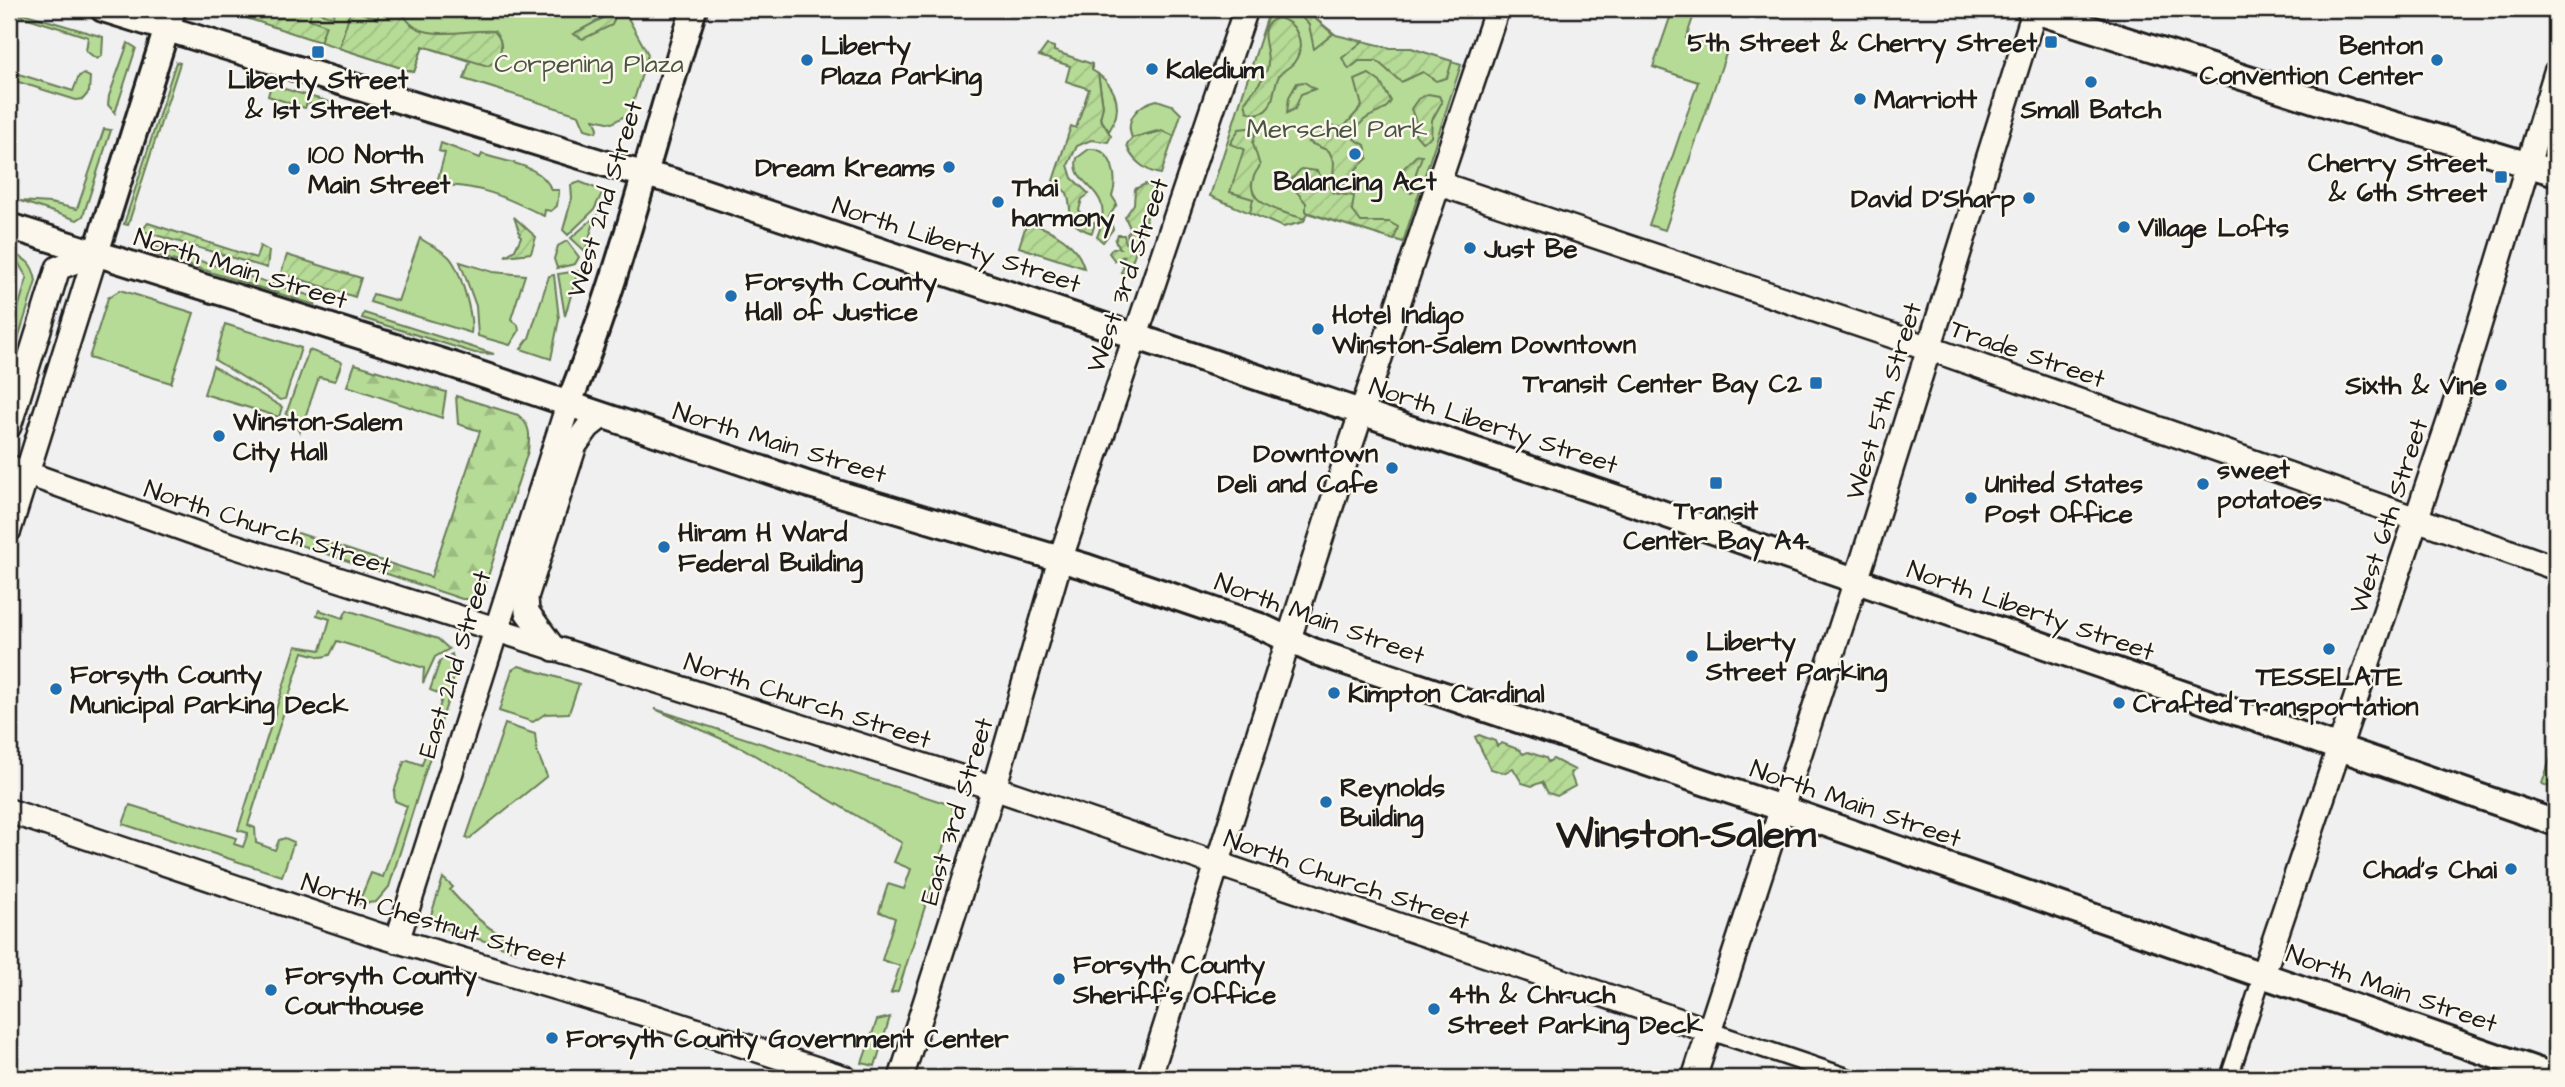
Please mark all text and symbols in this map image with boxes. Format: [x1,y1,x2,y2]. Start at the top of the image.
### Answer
place label: 5th Street & Cherry Street [1687,25,2037,64]
place label: Liberty Plaza Parking [821,28,982,97]
place label: Benton Convention Center [2200,28,2424,94]
marker: 5th Street & Cherry Street [2043,34,2059,50]
marker: Liberty Street & 1st Street [310,44,326,60]
park label: Corpening Plaza [494,46,684,84]
marker: Liberty Plaza Parking [799,52,815,68]
place label: Kaledium [1166,52,1265,88]
marker: Benton Convention Center [2429,52,2445,68]
marker: Kaledium [1144,61,1160,77]
place label: Liberty Street & 1st Street [228,62,409,128]
marker: Small Batch [2083,74,2099,90]
place label: Marriott [1874,82,1977,118]
marker: Marriott [1852,91,1868,107]
place label: Small Batch [2020,92,2162,128]
street label: West 2nd Street [558,96,652,302]
park label: Merschel Park [1247,111,1428,147]
place label: 100 North Main Street [308,137,451,203]
place label: Cherry Street & 6th Street [2308,145,2487,211]
marker: Balancing Act [1347,146,1363,162]
place label: Dream Kreams [755,150,935,186]
marker: Dream Kreams [941,159,957,175]
marker: 100 North Main Street [286,161,302,177]
place label: Balancing Act [1274,164,1437,203]
marker: Cherry Street & 6th Street [2493,169,2509,185]
place label: Thai harmony [1011,170,1115,239]
street label: West 3rd Street [1078,173,1178,378]
place label: David D'Sharp [1851,181,2016,217]
street label: North Liberty Street [827,188,1086,304]
marker: David D'Sharp [2021,190,2037,206]
marker: Thai harmony [990,194,1006,210]
place label: Village Lofts [2137,210,2289,249]
street label: North Main Street [130,219,352,319]
marker: Village Lofts [2116,219,2132,235]
place label: Just Be [1483,231,1578,267]
marker: Just Be [1462,240,1478,256]
place label: Forsyth County Hall of Justice [745,264,938,330]
marker: Forsyth County Hall of Justice [723,288,739,304]
place label: Hotel Indigo Winston-Salem Downtown [1331,297,1636,363]
street label: West 5th Street [1837,298,1931,505]
street label: Trade Street [1945,311,2110,397]
marker: Hotel Indigo Winston-Salem Downtown [1310,321,1326,337]
place label: Transit Center Bay C2 [1522,366,1802,405]
place label: Sixth & Vine [2344,368,2487,404]
street label: North Liberty Street [1364,369,1623,485]
marker: Transit Center Bay C2 [1808,375,1824,391]
marker: Sixth & Vine [2493,377,2509,393]
street label: North Main Street [669,393,891,493]
place label: Winston-Salem City Hall [232,404,403,473]
street label: West 6th Street [2340,414,2438,618]
marker: Winston-Salem City Hall [211,428,227,444]
place label: Downtown Deli and Cafe [1218,436,1378,502]
place label: sweet potatoes [2217,452,2322,518]
marker: Downtown Deli and Cafe [1384,460,1400,476]
place label: United States Post Office [1985,466,2143,532]
street label: North Church Street [140,471,396,585]
marker: Transit Center Bay A4 [1708,475,1724,491]
marker: sweet potatoes [2195,476,2211,492]
marker: United States Post Office [1963,490,1979,506]
place label: Transit Center Bay A4 [1623,493,1809,562]
place label: Hiram H Ward Federal Building [678,515,864,584]
marker: Hiram H Ward Federal Building [656,539,672,555]
street label: North Liberty Street [1902,552,2160,672]
street label: North Main Street [1209,564,1430,674]
street label: East 2nd Street [409,566,501,763]
place label: Liberty Street Parking [1705,624,1888,693]
marker: TESSELATE Transportation [2321,641,2337,657]
street label: North Church Street [680,644,936,758]
marker: Liberty Street Parking [1684,648,1700,664]
place label: Forsyth County Municipal Parking Deck [70,657,349,726]
place label: TESSELATE Transportation [2238,659,2419,725]
place label: Kimpton Cardinal [1348,676,1545,712]
marker: Forsyth County Municipal Parking Deck [48,681,64,697]
marker: Kimpton Cardinal [1326,685,1342,701]
place label: Crafted [2133,686,2233,722]
marker: Crafted [2111,695,2127,711]
street label: East 3rd Street [911,713,1003,909]
street label: North Main Street [1745,751,1967,857]
place label: Reynolds Building [1340,770,1445,839]
marker: Reynolds Building [1318,794,1334,810]
district label: Winston-Salem [1555,808,1817,863]
street label: North Church Street [1219,821,1475,939]
place label: Chad's Chai [2363,852,2497,888]
marker: Chad's Chai [2503,861,2519,877]
street label: North Chestnut Street [297,864,571,980]
street label: North Main Street [2281,936,2503,1042]
place label: Forsyth County Sheriff's Office [1072,947,1276,1013]
place label: Forsyth County Courthouse [285,958,478,1024]
marker: Forsyth County Sheriff's Office [1051,971,1067,987]
place label: 4th & Chruch Street Parking Deck [1447,977,1704,1046]
marker: Forsyth County Courthouse [263,982,279,998]
marker: 4th & Chruch Street Parking Deck [1426,1001,1442,1017]
place label: Forsyth County Government Center [566,1021,1009,1060]
marker: Forsyth County Government Center [544,1030,560,1046]

